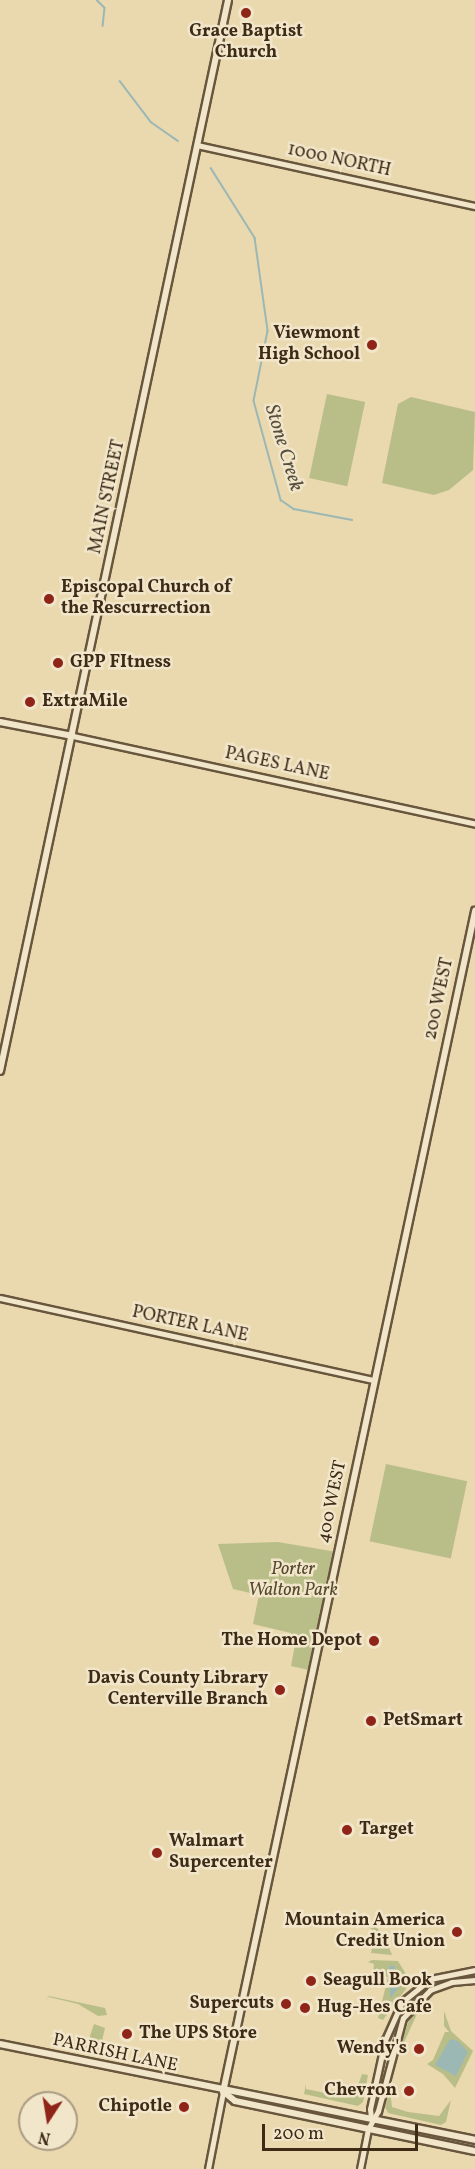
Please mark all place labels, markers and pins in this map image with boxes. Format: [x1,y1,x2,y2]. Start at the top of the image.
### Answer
marker: Grace Baptist Church [239,6,253,20]
place label: Grace Baptist Church [189,22,303,64]
place label: Viewmont High School [258,324,360,366]
marker: Viewmont High School [365,338,379,352]
place label: Episcopal Church of the Rescurrection [61,578,231,620]
marker: Episcopal Church of the Rescurrection [42,592,56,606]
place label: GPP FItness [70,652,171,674]
marker: GPP FItness [51,656,65,670]
place label: ExtraMile [42,691,128,713]
marker: ExtraMile [23,695,37,709]
place label: The Home Depot [221,1630,362,1652]
marker: The Home Depot [367,1634,381,1648]
place label: Davis County Library Centerville Branch [87,1669,268,1712]
marker: Davis County Library Centerville Branch [273,1683,287,1697]
place label: PetSmart [383,1710,463,1732]
marker: PetSmart [364,1714,378,1728]
place label: Target [359,1819,414,1841]
marker: Target [340,1823,354,1837]
place label: Walmart Supercenter [169,1832,273,1874]
marker: Walmart Supercenter [150,1846,164,1860]
place label: Mountain America Credit Union [285,1911,445,1954]
marker: Mountain America Credit Union [450,1925,464,1939]
place label: Seagull Book [323,1970,432,1992]
marker: Seagull Book [304,1974,318,1988]
place label: Supercuts [189,1993,274,2015]
marker: Supercuts [279,1997,293,2011]
place label: Hug-Hes Cafe [317,1997,432,2019]
marker: Hug-Hes Cafe [298,2001,312,2015]
place label: The UPS Store [139,2023,257,2045]
marker: The UPS Store [120,2027,134,2041]
place label: Wendy's [337,2038,407,2060]
marker: Wendy's [412,2042,426,2056]
place label: Chevron [324,2080,397,2102]
marker: Chevron [402,2084,416,2098]
place label: Chipotle [99,2096,172,2118]
marker: Chipotle [177,2100,191,2114]

